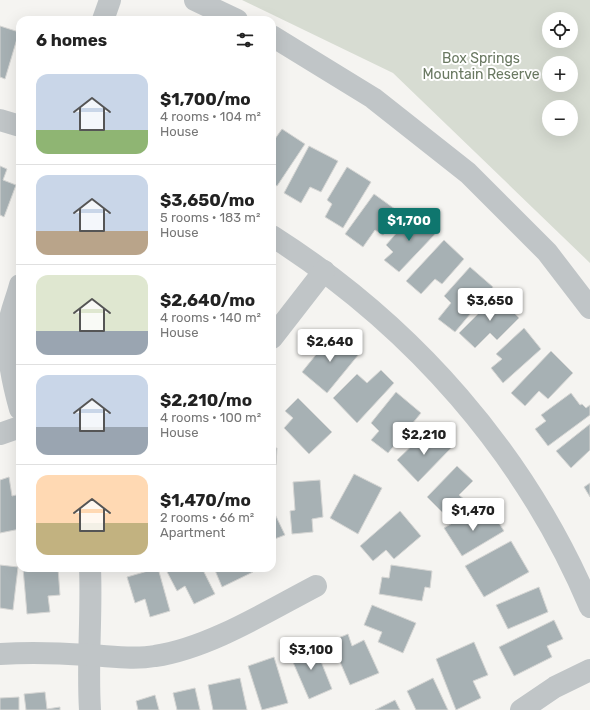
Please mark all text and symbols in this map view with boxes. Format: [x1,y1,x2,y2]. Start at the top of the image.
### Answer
map controls [542,12,578,136]
button: locate [542,12,578,48]
icon: filters [234,29,256,51]
text: 6 homes [36,30,107,50]
park label: Box Springs Mountain Reserve [422,50,540,83]
button: + [542,56,578,92]
text: $1,700/mo [160,89,251,109]
icon: home [68,90,116,138]
button: − [542,100,578,136]
text: 4 rooms · 104 m² [160,109,261,124]
text: House [160,124,198,139]
text: $3,650/mo [160,190,255,210]
icon: home [68,191,116,239]
pin: $1,700 [376,208,442,242]
text: 5 rooms · 183 m² [160,210,260,225]
text: $1,700 [387,213,431,228]
text: House [160,225,198,240]
pin: $3,650 [457,288,523,322]
text: $2,640/mo [160,290,255,310]
icon: home [68,291,116,339]
text: $3,650 [467,293,513,308]
text: 4 rooms · 140 m² [160,310,261,325]
text: House [160,325,198,340]
pin: $2,640 [297,329,363,363]
text: $2,640 [307,334,353,349]
text: $2,210/mo [160,390,252,410]
icon: home [68,391,116,439]
text: 4 rooms · 100 m² [160,410,261,425]
pin: $2,210 [391,422,457,456]
text: House [160,425,198,440]
text: $2,210 [402,427,446,442]
text: $1,470/mo [160,490,251,510]
icon: home [68,491,116,539]
pin: $1,470 [440,498,506,532]
text: $1,470 [451,503,495,518]
text: 2 rooms · 66 m² [160,510,254,525]
text: Apartment [160,525,225,540]
pin: $3,100 [278,637,344,671]
text: $3,100 [289,642,333,657]

